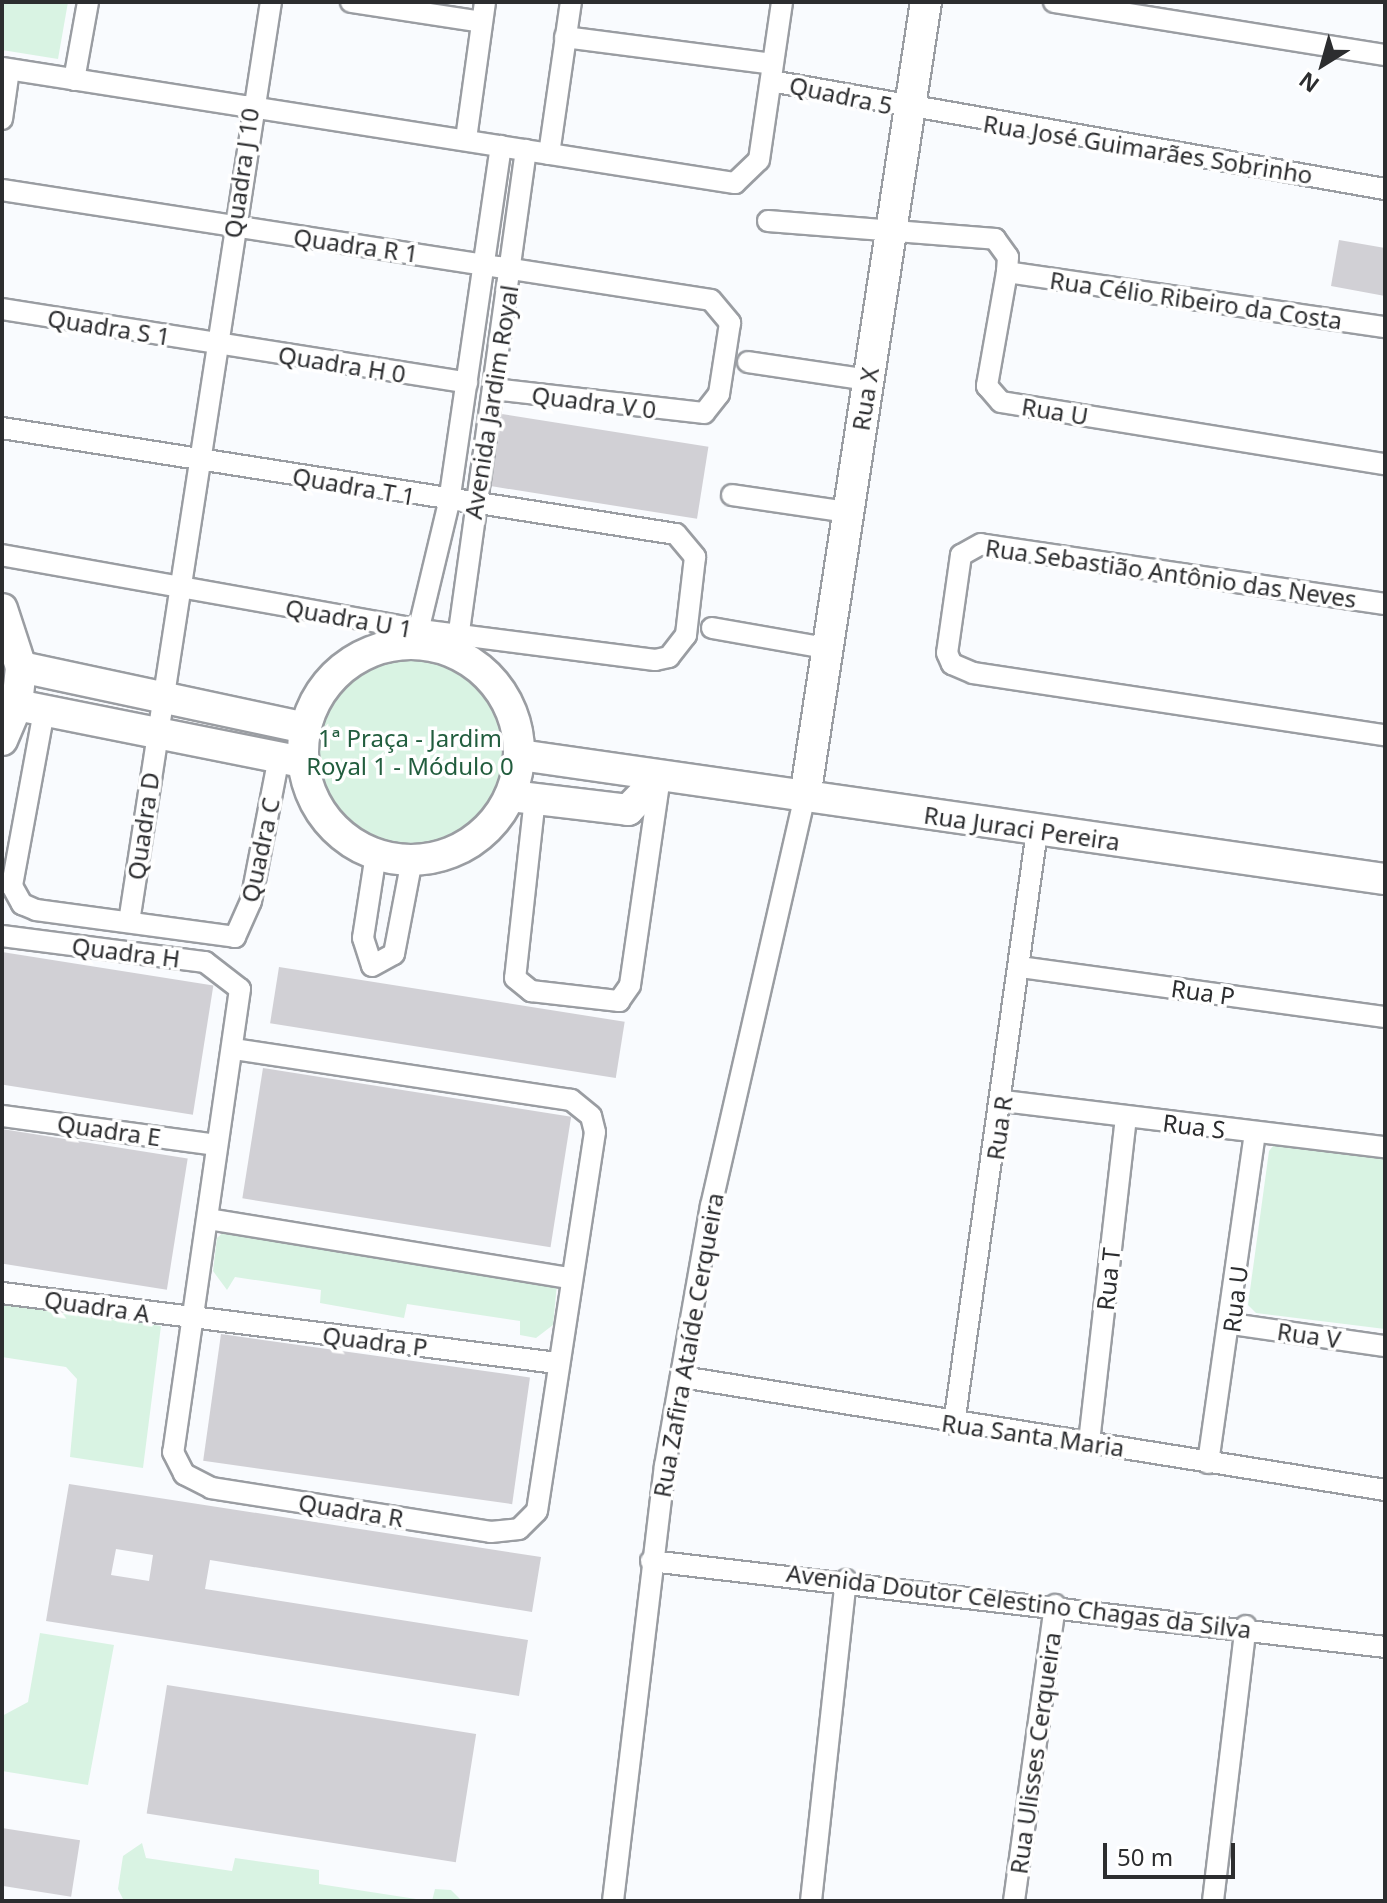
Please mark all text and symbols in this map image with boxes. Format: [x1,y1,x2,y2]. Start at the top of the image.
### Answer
north arrow [1283,24,1363,104]
text: N [1292,66,1325,101]
street label: Quadra 5 [787,70,895,120]
street label: Quadra J 10 [218,106,264,240]
street label: Rua José Guimarães Sobrinho [981,109,1315,189]
street label: Quadra R 1 [292,222,420,268]
street label: Rua Célio Ribeiro da Costa [1048,265,1344,335]
street label: Avenida Jardim Royal [458,283,524,521]
street label: Quadra S 1 [45,303,173,351]
street label: Quadra H 0 [276,340,408,388]
street label: Rua X [846,365,884,433]
street label: Quadra V 0 [530,380,658,424]
street label: Rua U [1020,392,1090,430]
street label: Quadra T 1 [290,461,418,511]
street label: Rua Sebastião Antônio das Neves [984,533,1358,613]
street label: Quadra U 1 [283,593,415,643]
park label: 1ª Praça - Jardim Royal 1 - Módulo 0 [306,724,514,780]
street label: Quadra D [121,770,165,882]
street label: Quadra C [235,795,285,905]
street label: Rua Juraci Pereira [922,800,1122,856]
street label: Quadra H [70,931,182,973]
street label: Rua P [1169,973,1237,1011]
street label: Rua R [980,1094,1018,1162]
street label: Quadra E [55,1108,163,1152]
street label: Rua S [1161,1108,1227,1144]
street label: Rua Zafira Ataíde Cerqueira [647,1190,729,1500]
street label: Rua T [1090,1246,1126,1312]
street label: Rua U [1217,1264,1253,1334]
street label: Quadra A [42,1284,152,1328]
street label: Rua V [1275,1316,1343,1354]
street label: Quadra P [321,1320,429,1362]
street label: Rua Santa Maria [940,1408,1126,1462]
street label: Quadra R [296,1487,406,1533]
street label: Avenida Doutor Celestino Chagas da Silva [785,1558,1253,1644]
street label: Rua Ulisses Cerqueira [1004,1630,1066,1876]
scale bar [1107,1827,1239,1877]
text: 50 m [1117,1840,1173,1873]

